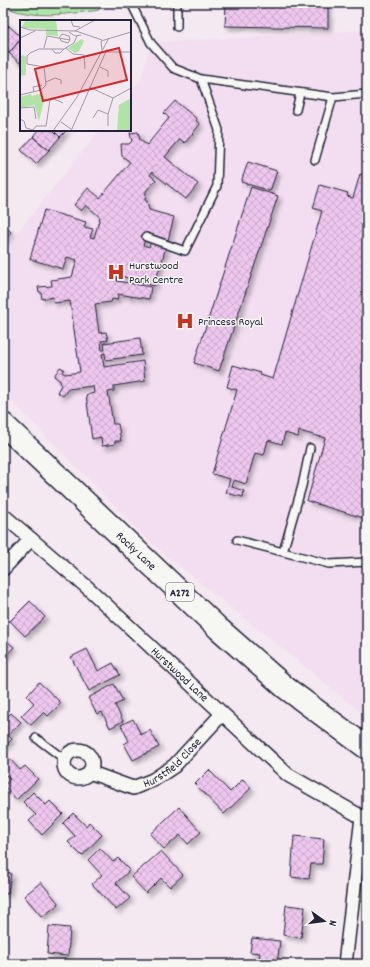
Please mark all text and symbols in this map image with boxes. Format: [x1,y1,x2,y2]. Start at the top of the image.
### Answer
inset map [20,20,131,131]
place label: Hurstwood Park Centre [129,258,183,289]
hospital icon: Hurstwood Park Centre [106,262,126,282]
hospital icon: Princess Royal [175,311,195,331]
place label: Princess Royal [198,314,263,331]
street label: Rocky Lane [111,528,159,575]
road number: A272 [166,583,194,601]
street label: Hurstwood Lane [146,644,212,706]
street label: Hurstfield Close [141,735,206,793]
north arrow [304,901,344,941]
text: N [323,918,340,928]

